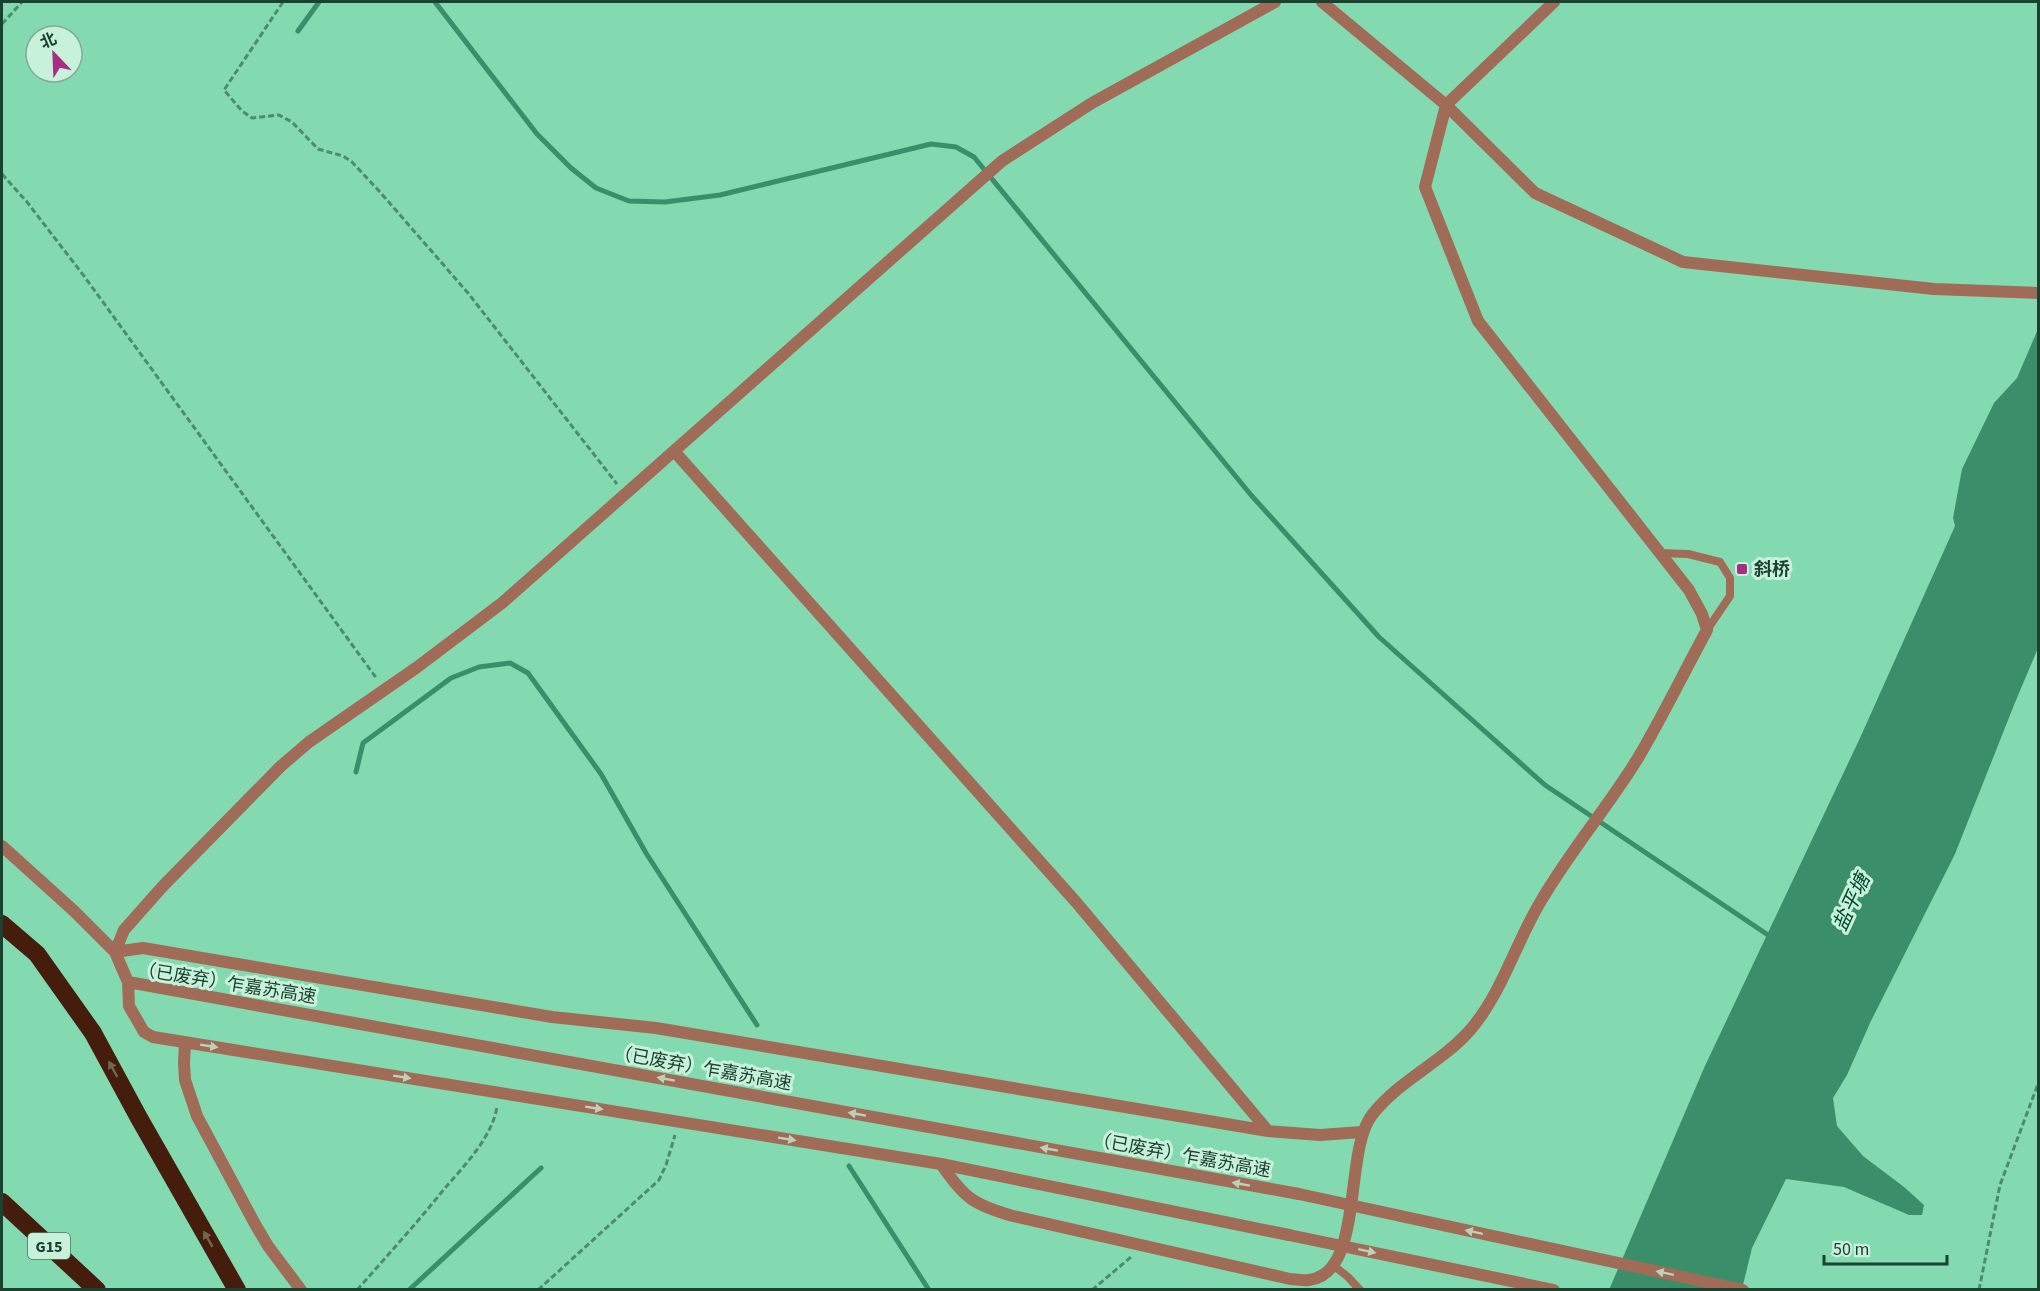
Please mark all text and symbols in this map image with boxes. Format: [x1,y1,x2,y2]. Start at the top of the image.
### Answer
north arrow [24,24,84,84]
text: 北 [37,28,60,54]
place label: 斜桥 [1754,557,1790,582]
marker: 斜桥 [1735,562,1749,576]
water label: 盐平塘 [1827,867,1879,936]
street label: （已废弃）乍嘉苏高速 [136,957,318,1010]
street label: （已废弃）乍嘉苏高速 [612,1041,794,1096]
one-way arrow [200,1042,219,1051]
one-way arrow [108,1060,118,1077]
one-way arrow [392,1073,411,1082]
one-way arrow [656,1075,675,1084]
one-way arrow [585,1104,604,1113]
one-way arrow [848,1109,867,1118]
street label: （已废弃）乍嘉苏高速 [1091,1128,1273,1183]
one-way arrow [777,1135,796,1144]
one-way arrow [1040,1144,1059,1153]
one-way arrow [1231,1179,1250,1188]
one-way arrow [1464,1227,1483,1236]
scale bar [1824,1228,1947,1266]
one-way arrow [203,1230,213,1247]
road number: G15 [28,1233,70,1259]
text: 50 m [1833,1237,1869,1262]
one-way arrow [1358,1247,1377,1256]
one-way arrow [1655,1268,1674,1277]

